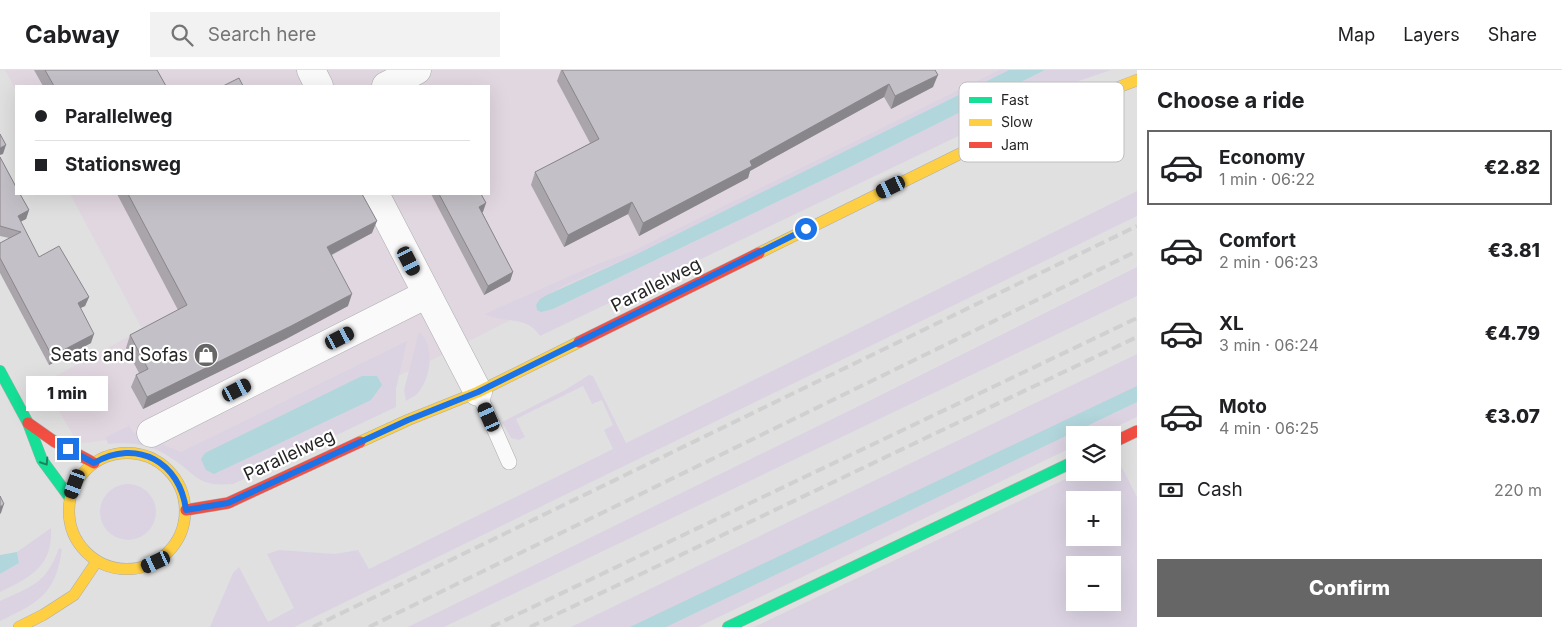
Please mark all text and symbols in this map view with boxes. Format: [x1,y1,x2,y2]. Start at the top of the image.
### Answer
search box [150,12,500,57]
text: Cabway [25,20,120,49]
icon: search [168,21,196,49]
text: Search here [208,23,316,46]
text: Map [1338,24,1375,45]
text: Layers [1403,24,1460,45]
text: Share [1488,24,1537,45]
legend [959,82,1124,162]
text: Choose a ride [1157,87,1305,113]
text: Fast [1001,91,1029,108]
text: Parallelweg [65,105,173,128]
text: Slow [1001,113,1033,130]
text: Jam [1001,136,1029,153]
icon: car [1159,145,1204,190]
text: Economy [1219,146,1305,169]
text: Stationsweg [65,153,181,176]
text: €2.82 [1484,156,1540,179]
text: 1 min · 06:22 [1219,169,1315,189]
car [874,174,907,200]
route start [795,218,817,240]
icon: car [1159,228,1204,273]
text: Comfort [1219,229,1296,252]
text: €3.81 [1488,239,1540,262]
car [395,244,422,278]
text: 2 min · 06:23 [1219,252,1318,272]
street label: Parallelweg [607,253,704,316]
icon: car [1159,311,1204,356]
text: XL [1219,312,1244,335]
text: €4.79 [1485,322,1540,345]
car [323,325,356,351]
text: 3 min · 06:24 [1219,335,1319,355]
shop icon: Seats and Sofas [193,342,219,368]
place label: Seats and Sofas [50,344,188,365]
callout: 1 min [27,376,109,412]
car [220,377,253,403]
text: 1 min [47,383,87,403]
icon: car [1159,394,1204,439]
text: Moto [1219,395,1267,418]
car [476,400,501,434]
text: €3.07 [1485,405,1540,428]
text: 4 min · 06:25 [1219,418,1319,438]
street label: Parallelweg [240,424,338,485]
map controls [1066,426,1121,611]
button: layers [1066,426,1121,481]
route end [57,438,79,460]
one-way arrow [39,457,48,466]
car [62,467,87,501]
icon: cash [1157,476,1185,504]
text: Cash [1197,478,1243,501]
text: 220 m [1494,480,1542,500]
button: + [1066,491,1121,546]
car [139,549,172,575]
button: − [1066,556,1121,611]
button: Confirm [1157,559,1542,617]

